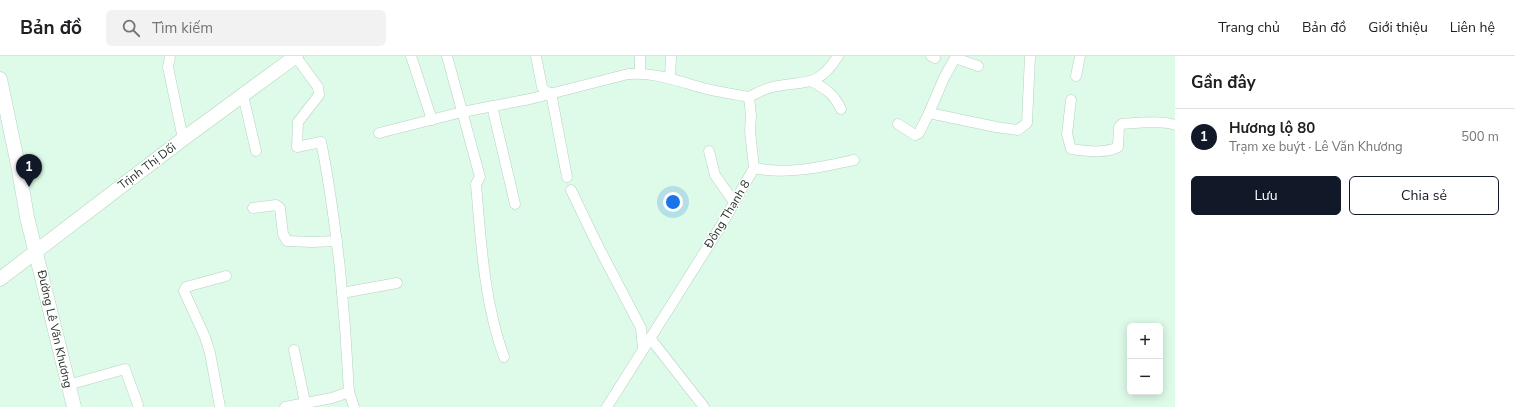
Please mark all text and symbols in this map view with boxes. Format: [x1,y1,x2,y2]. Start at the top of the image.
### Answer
search box [106,10,386,46]
text: Bản đồ [20,15,82,41]
icon: search [120,17,142,39]
text: Tìm kiếm [152,18,213,38]
text: Trang chủ [1218,18,1280,37]
text: Bản đồ [1302,18,1346,37]
text: Giới thiệu [1368,18,1428,37]
text: Liên hệ [1450,18,1495,37]
text: Gần đây [1191,71,1256,94]
text: Hương lộ 80 [1229,118,1315,138]
text: 1 [1200,128,1208,146]
text: 500 m [1461,128,1499,146]
text: Trạm xe buýt · Lê Văn Khương [1229,138,1403,156]
street label: Trịnh Thị Dối [115,139,179,193]
pin: 1 [16,154,42,187]
button: Lưu [1191,176,1341,215]
button: Chia sẻ [1349,176,1499,215]
street label: Đông Thạnh 8 [700,177,754,252]
your location [663,192,683,212]
street label: Đường Lê Văn Khương [33,267,76,390]
map controls [1127,323,1163,395]
button: + [1127,323,1163,359]
button: − [1127,359,1163,395]

